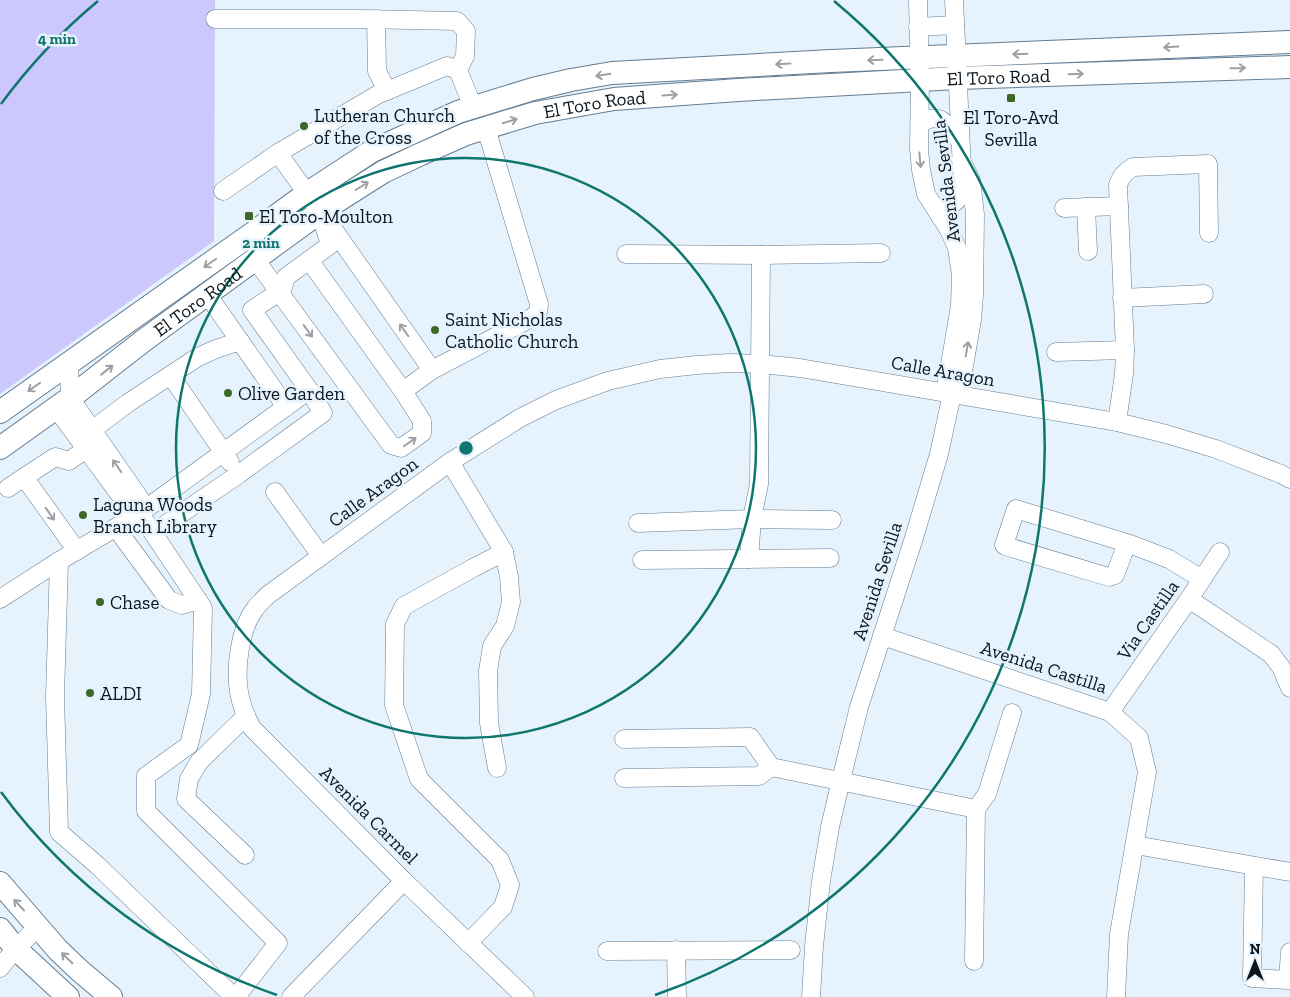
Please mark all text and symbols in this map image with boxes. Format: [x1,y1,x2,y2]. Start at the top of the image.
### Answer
text: 4 min [38,30,76,48]
one-way arrow [1164,43,1180,52]
one-way arrow [1013,49,1029,59]
one-way arrow [867,55,883,64]
one-way arrow [775,59,791,68]
street label: El Toro Road [946,63,1051,90]
one-way arrow [1230,64,1246,73]
one-way arrow [1068,69,1084,78]
one-way arrow [595,70,611,80]
street label: El Toro Road [541,85,647,123]
one-way arrow [662,91,678,100]
marker: El Toro-Avd Sevilla [1005,92,1017,104]
place label: Lutheran Church of the Cross [314,104,455,149]
place label: El Toro-Avd Sevilla [963,106,1059,151]
one-way arrow [502,115,518,125]
street label: Avenida Sevilla [927,119,965,243]
marker: Lutheran Church of the Cross [298,120,310,132]
one-way arrow [915,151,925,167]
one-way arrow [354,180,368,190]
place label: El Toro-Moulton [259,205,393,228]
marker: El Toro-Moulton [243,210,255,222]
text: 2 min [242,234,280,252]
one-way arrow [203,258,217,268]
street label: El Toro Road [149,261,246,341]
place label: Saint Nicholas Catholic Church [445,308,579,353]
one-way arrow [399,323,409,337]
one-way arrow [302,324,313,337]
marker: Saint Nicholas Catholic Church [429,324,441,336]
one-way arrow [963,341,973,357]
street label: Calle Aragon [889,351,997,391]
one-way arrow [100,364,113,375]
one-way arrow [28,382,42,392]
place label: Olive Garden [238,382,345,405]
marker: Olive Garden [222,387,234,399]
one-way arrow [403,437,417,447]
centre of rings [457,439,475,457]
street label: Calle Aragon [324,452,422,532]
one-way arrow [112,459,122,473]
place label: Laguna Woods Branch Library [93,493,217,538]
one-way arrow [45,506,55,520]
marker: Laguna Woods Branch Library [77,509,89,521]
street label: Avenida Sevilla [847,519,907,643]
street label: Via Castilla [1112,576,1184,665]
place label: Chase [110,591,159,614]
marker: Chase [94,596,106,608]
street label: Avenida Castilla [978,636,1110,698]
place label: ALDI [100,682,142,705]
marker: ALDI [84,687,96,699]
street label: Avenida Carmel [315,761,423,869]
one-way arrow [13,898,25,911]
north arrow [1230,937,1280,987]
text: N [1250,941,1261,958]
one-way arrow [61,952,73,964]

